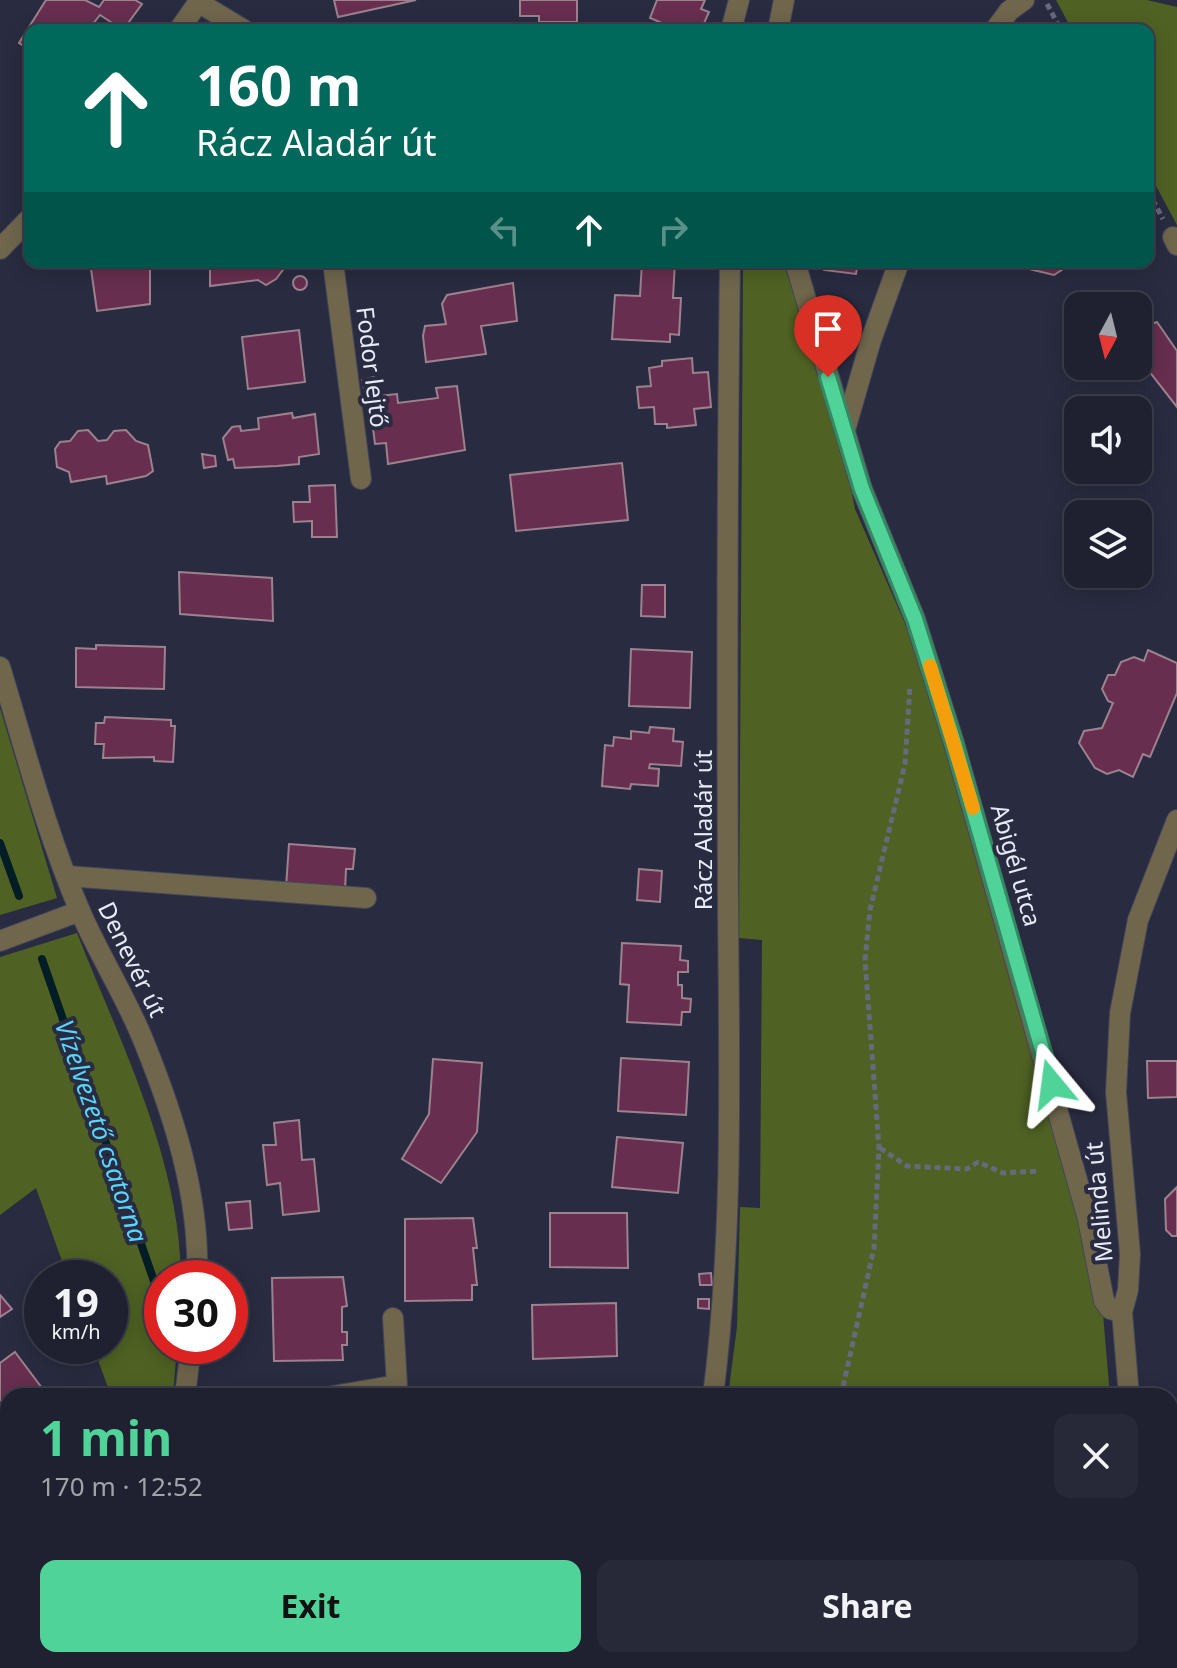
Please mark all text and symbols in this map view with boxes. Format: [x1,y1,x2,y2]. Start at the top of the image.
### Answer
text: 160 m [196,46,361,122]
icon: ahead [64,56,168,160]
text: Rácz Aladár út [196,118,436,167]
icon: left [483,208,527,252]
icon: ahead [567,208,611,252]
icon: right [651,208,695,252]
north arrow [1064,292,1152,380]
map controls [1064,292,1152,588]
pin [794,295,862,377]
street label: Fodor lejtő [349,305,397,429]
icon: arrive [806,307,850,351]
button: sound [1064,396,1152,484]
button: layers [1064,500,1152,588]
street label: Rácz Aladár út [686,750,719,910]
street label: Abigél utca [984,800,1050,930]
street label: Denevér út [91,896,175,1022]
water label: Vízelvezető csatorna [47,1015,157,1247]
position arrow [1010,1042,1094,1126]
street label: Melinda út [1076,1140,1120,1263]
speed limit sign: 30 [144,1260,248,1364]
text: 19 [53,1274,99,1329]
text: km/h [51,1318,101,1345]
text: 1 min [40,1405,172,1470]
button: close [1054,1414,1138,1498]
text: 170 m · 12:52 [40,1468,203,1504]
button: Exit [40,1560,581,1652]
button: Share [597,1560,1138,1652]

